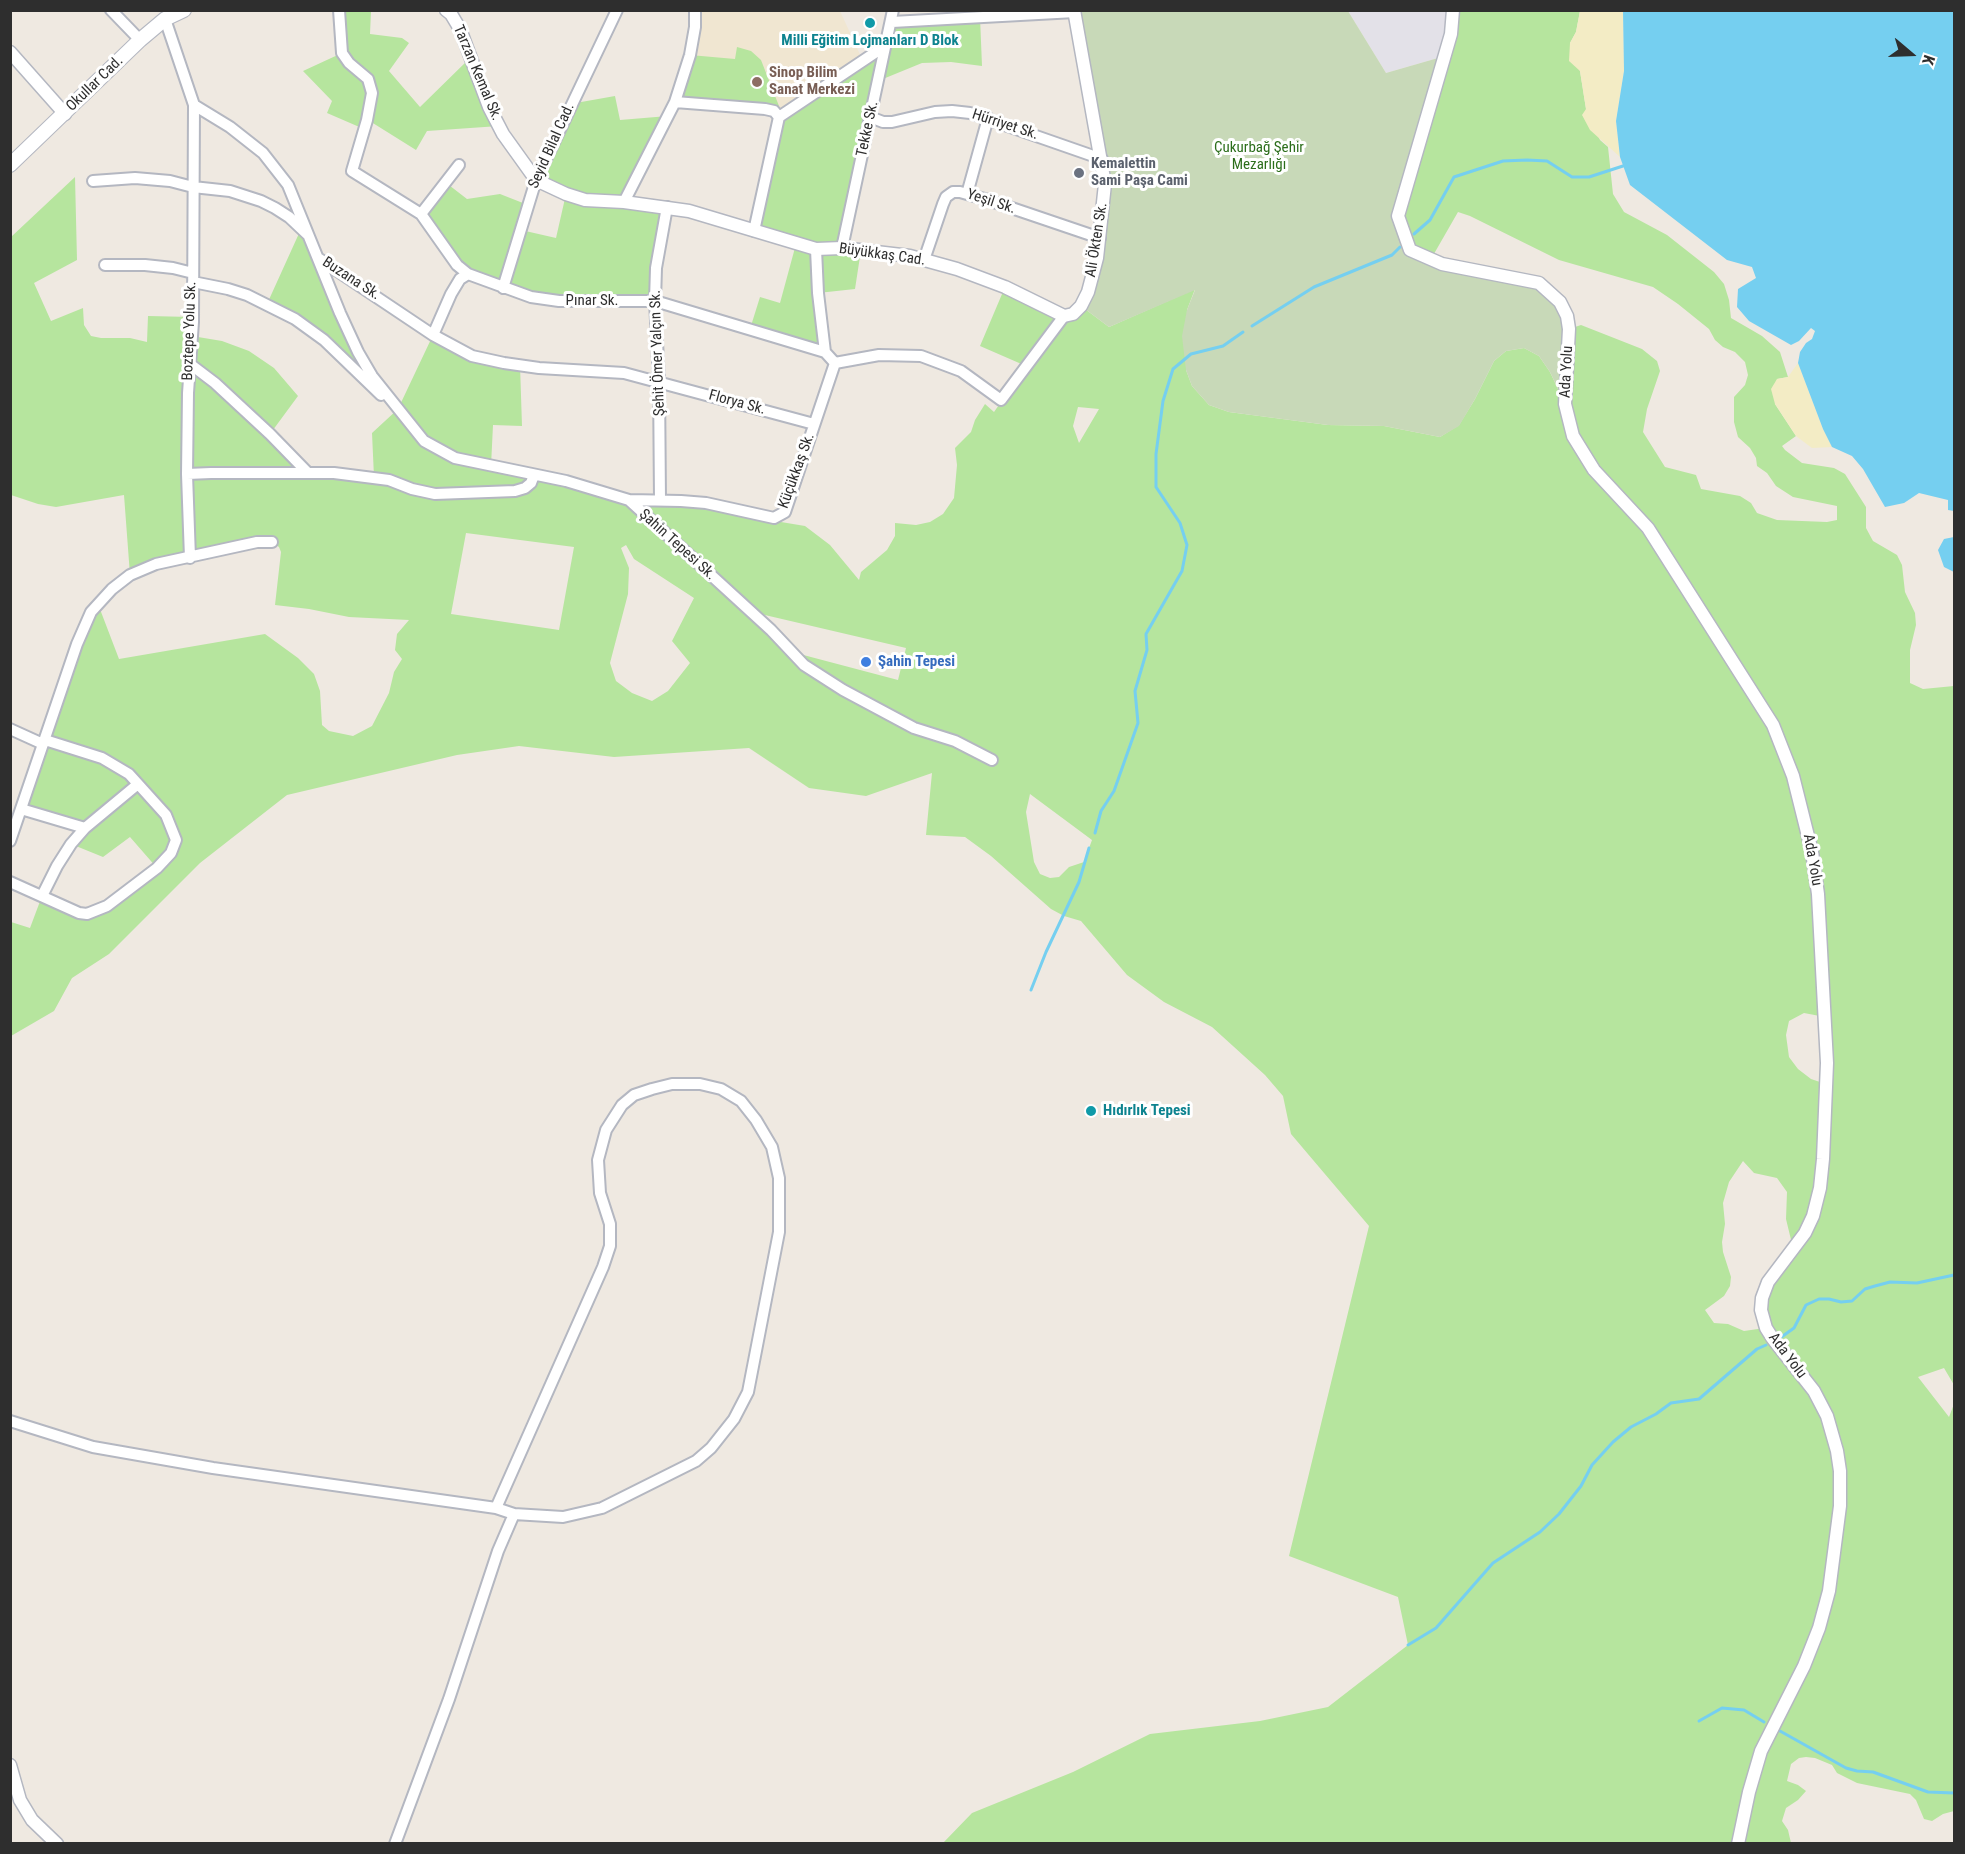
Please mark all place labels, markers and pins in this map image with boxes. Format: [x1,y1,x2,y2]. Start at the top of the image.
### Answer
marker: Milli Eğitim Lojmanları D Blok [863,16,877,30]
place label: Milli Eğitim Lojmanları D Blok [781,32,959,50]
place label: Sinop Bilim Sanat Merkezi [769,64,855,99]
marker: Sinop Bilim Sanat Merkezi [750,75,764,89]
place label: Kemalettin Sami Paşa Cami [1091,155,1188,190]
marker: Kemalettin Sami Paşa Cami [1072,166,1086,180]
place label: Şahin Tepesi [878,653,955,671]
marker: Şahin Tepesi [859,655,873,669]
place label: Hıdırlık Tepesi [1103,1102,1191,1120]
marker: Hıdırlık Tepesi [1084,1104,1098,1118]

